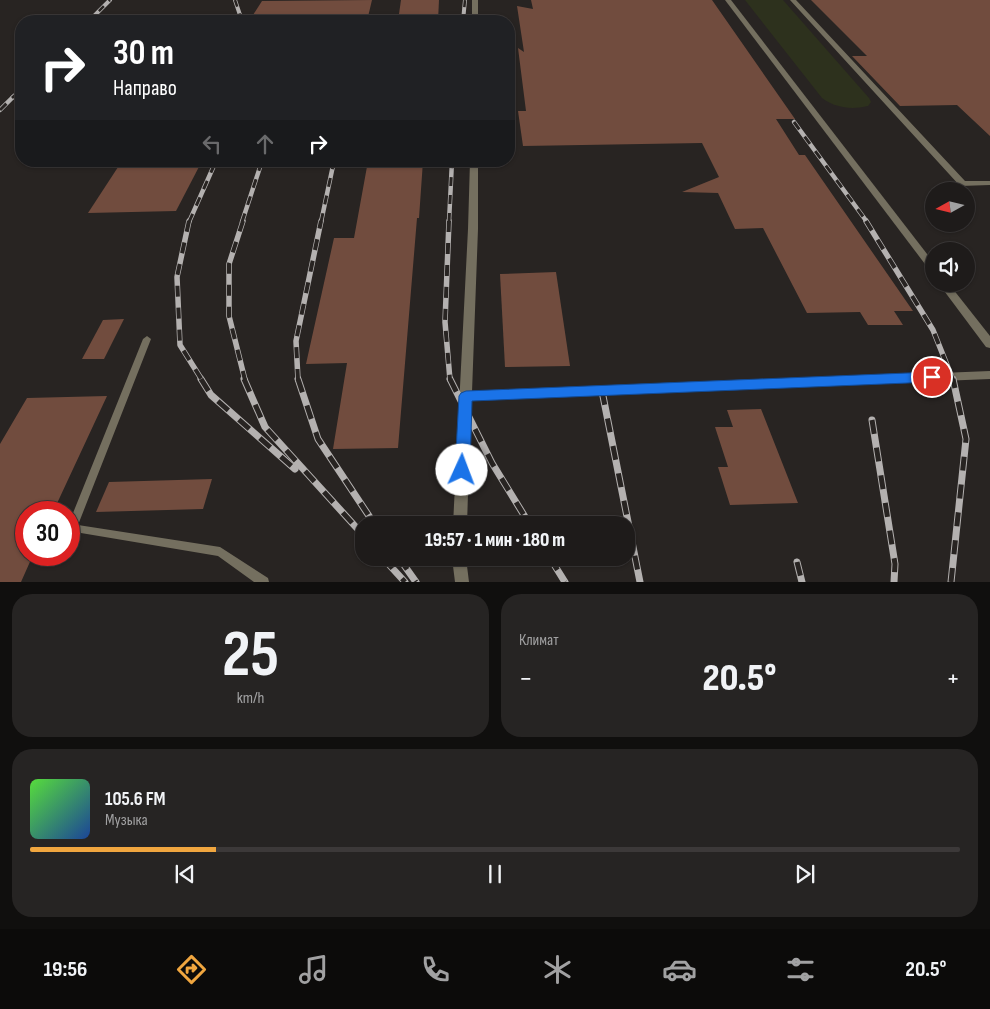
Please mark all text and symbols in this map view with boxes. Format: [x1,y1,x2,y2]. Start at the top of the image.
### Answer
text: 30 m [113,32,174,75]
icon: right [30,35,95,100]
text: Направо [113,75,177,102]
icon: left [198,130,226,158]
icon: ahead [251,130,279,158]
icon: right [304,130,332,158]
north arrow [925,182,975,232]
map controls [925,182,975,292]
button: sound [925,242,975,292]
pin [911,356,953,398]
icon: arrive [918,363,946,391]
position arrow [435,443,487,495]
speed limit sign: 30 [15,501,80,566]
text: 19:57 · 1 мин · 180 m [425,529,565,552]
text: 25 [222,617,279,695]
text: Климат [519,631,559,650]
text: 20.5° [703,656,776,701]
text: − [519,662,533,695]
text: + [946,662,960,695]
text: km/h [237,689,264,708]
text: 105.6 FM [105,788,166,811]
text: Музыка [105,811,148,830]
icon: previous [171,860,199,888]
icon: pause [481,860,509,888]
icon: next [791,860,819,888]
icon: directions [174,952,209,987]
icon: music [296,952,331,987]
icon: phone [418,952,453,987]
icon: climate [540,952,575,987]
icon: car [662,952,697,987]
icon: filters [783,952,818,987]
text: 19:56 [43,956,87,983]
text: 20.5° [905,956,946,983]

